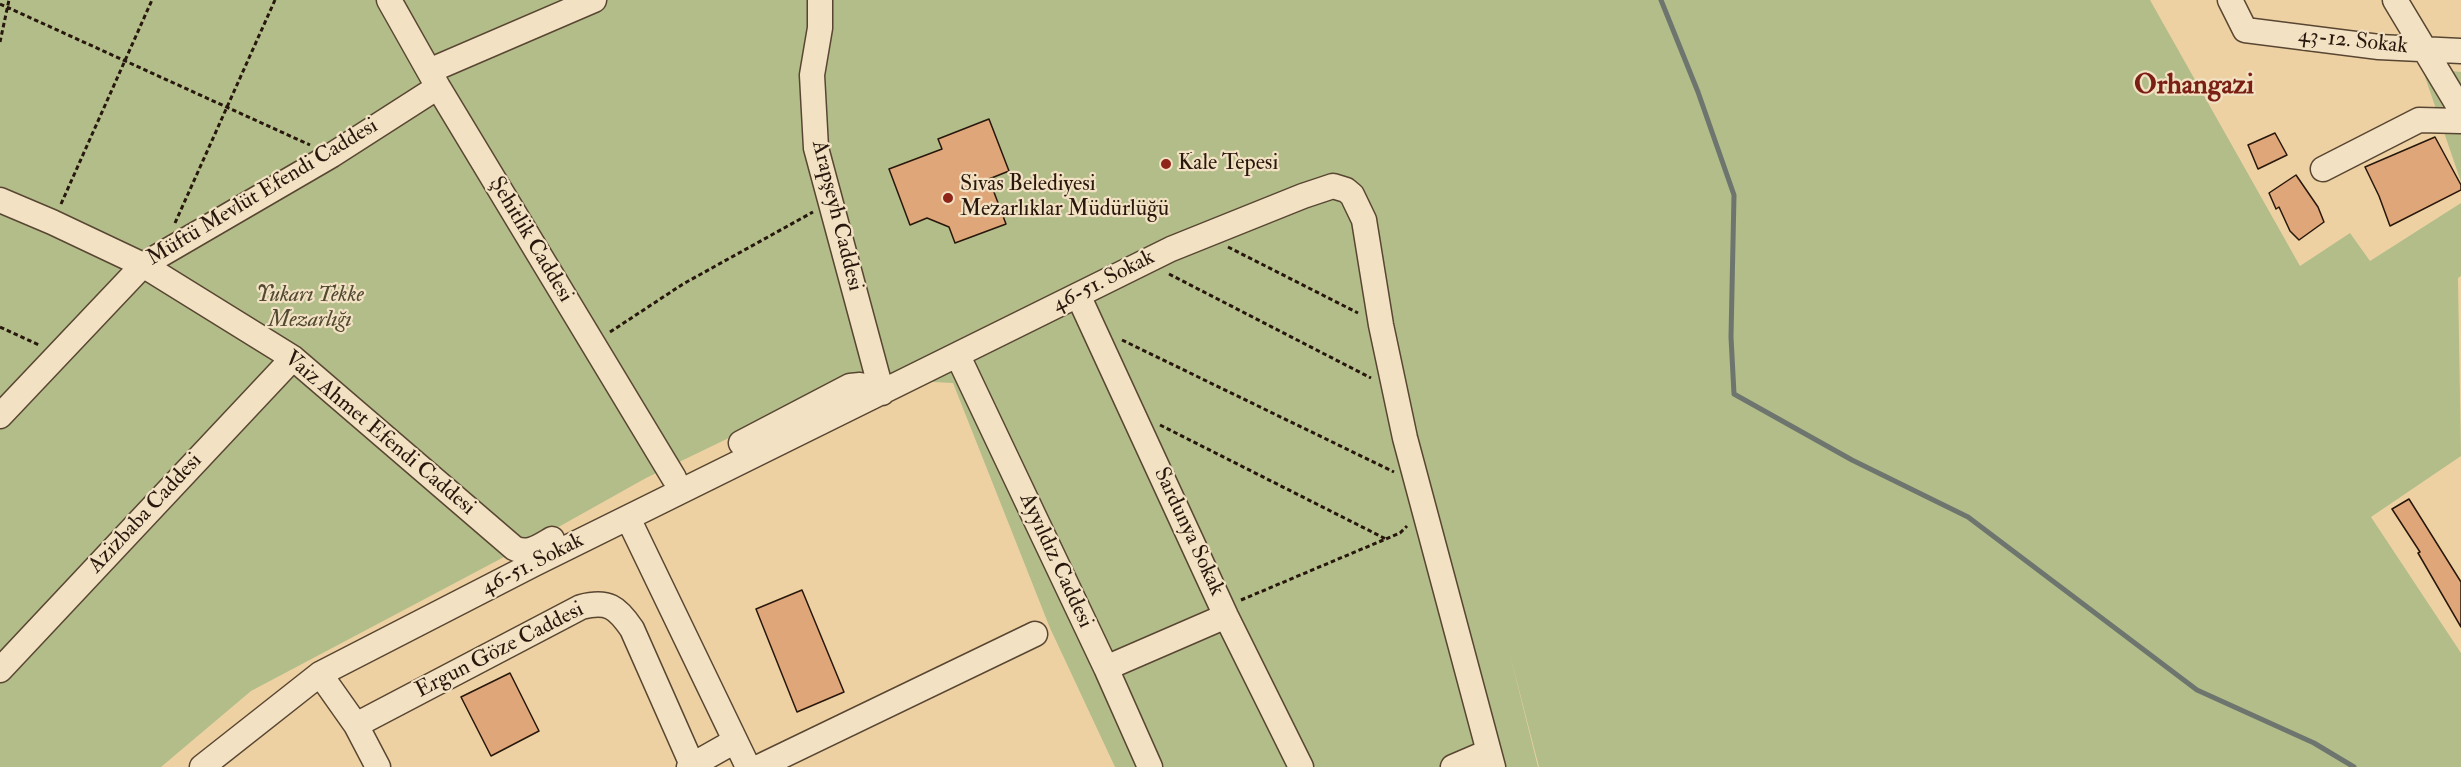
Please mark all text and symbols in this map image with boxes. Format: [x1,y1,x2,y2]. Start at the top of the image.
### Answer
street label: 43-12. Sokak [2297,23,2409,61]
district label: Orhangazi [2134,70,2254,104]
street label: Müftü Mevlüt Efendi Caddesi [143,114,383,272]
street label: Arapşeyh Caddesi [805,138,867,294]
place label: Kale Tepesi [1178,151,1278,177]
marker: Kale Tepesi [1159,157,1173,171]
street label: Şehitlik Caddesi [482,172,578,308]
place label: Sivas Belediyesi Mezarlıklar Müdürlüğü [960,172,1169,224]
marker: Sivas Belediyesi Mezarlıklar Müdürlüğü [941,191,955,205]
street label: 46-51. Sokak [1048,245,1160,319]
park label: Yukarı Tekke Mezarlığı [256,283,364,334]
street label: Vaiz Ahmet Efendi Caddesi [278,346,480,522]
street label: Azizbaba Caddesi [84,448,208,580]
street label: Sardunya Sokak [1147,464,1229,600]
street label: Ayyıldız Caddesi [1012,489,1098,633]
street label: 46-51. Sokak [477,528,589,602]
street label: Ergun Göze Caddesi [412,597,588,705]

